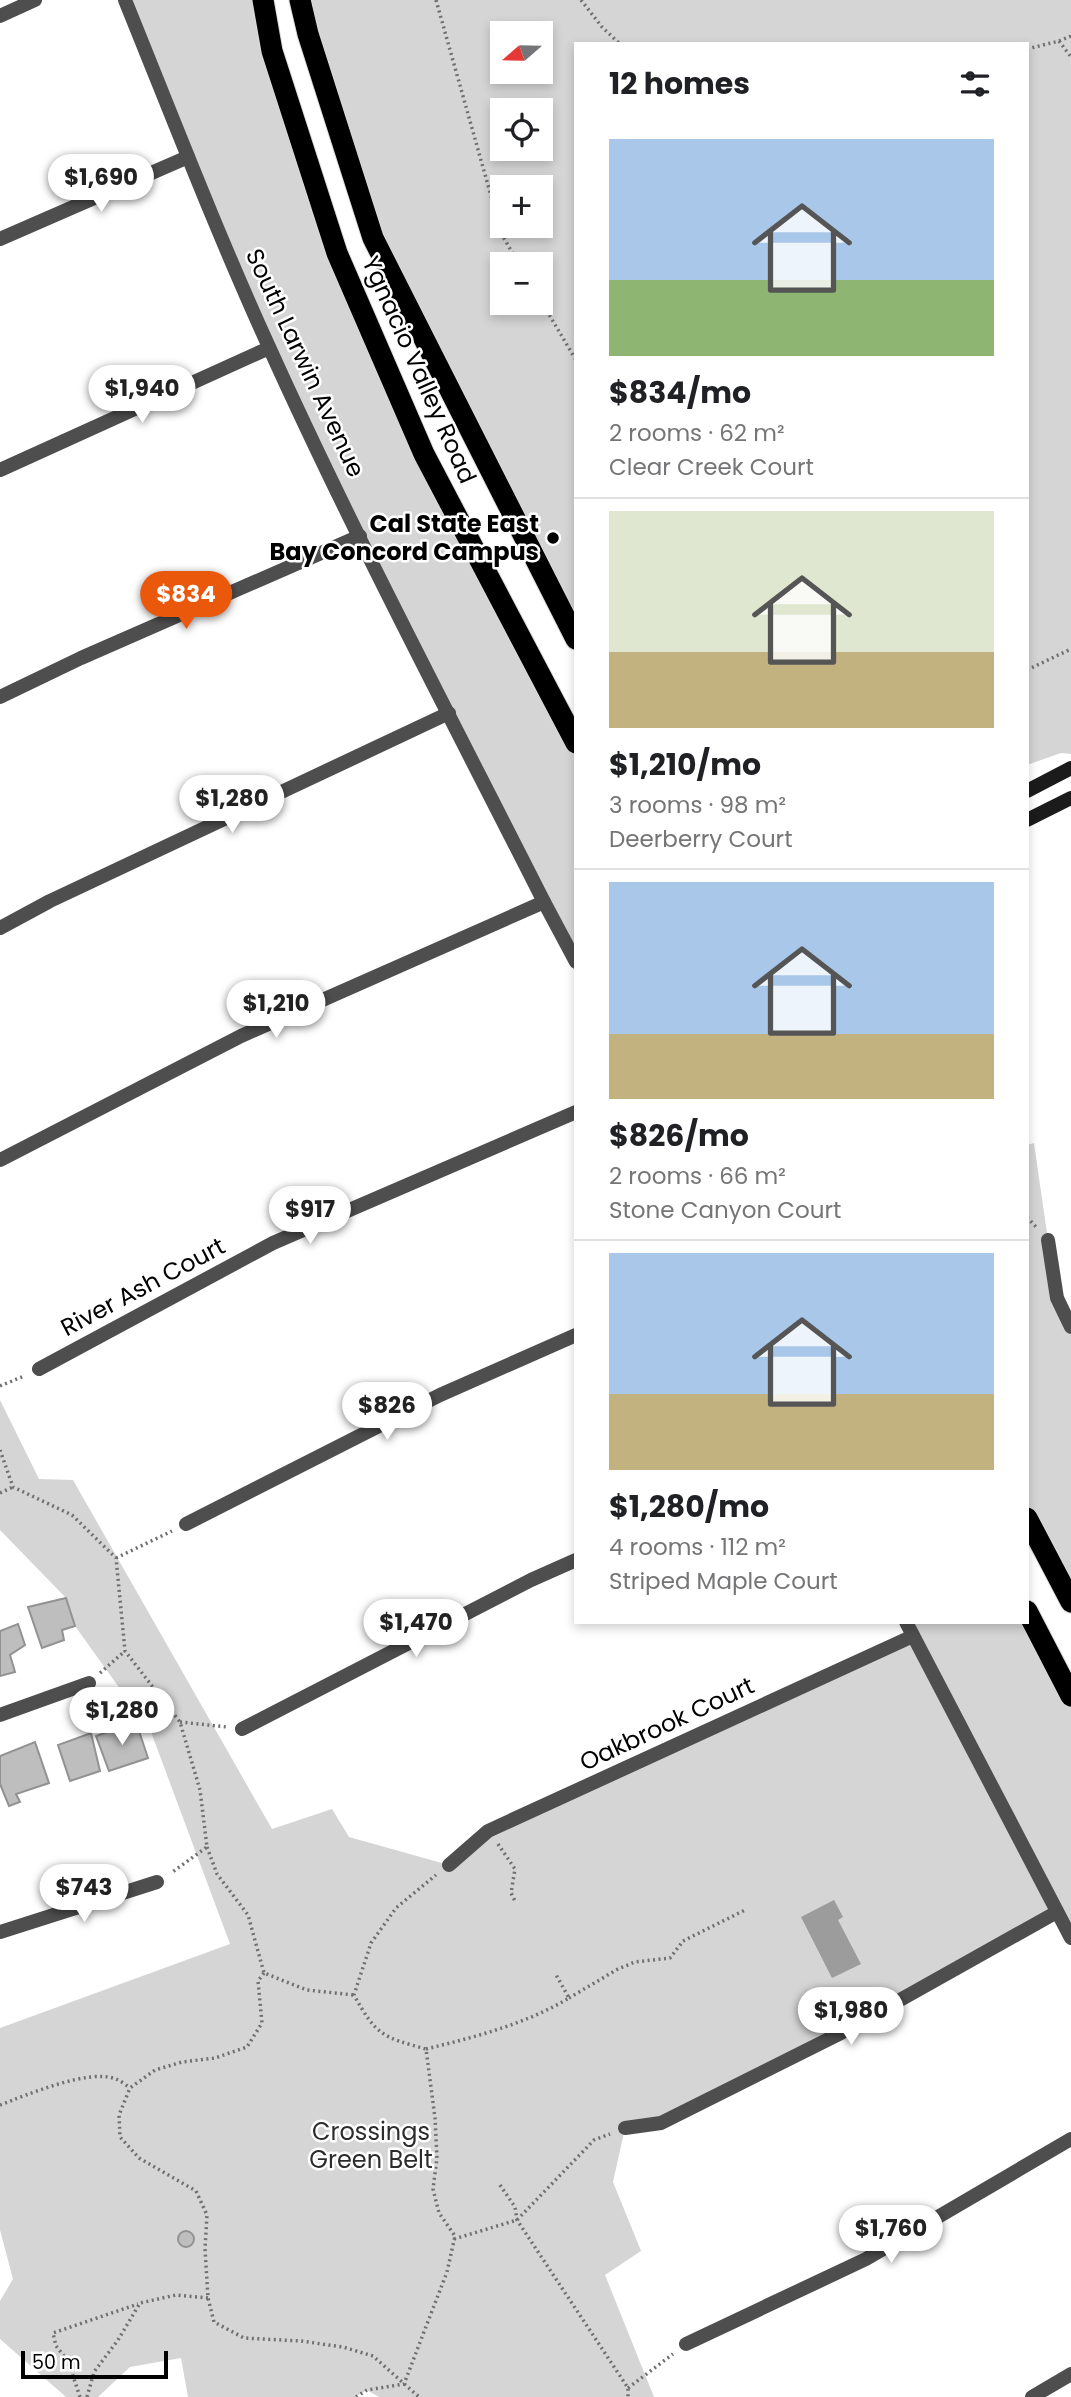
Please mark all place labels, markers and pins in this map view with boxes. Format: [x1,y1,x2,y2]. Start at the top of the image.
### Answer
pin: $1,690 [44,154,158,214]
pin: $1,940 [85,366,199,425]
place label: Cal State East Bay Concord Campus [270,507,539,568]
marker: Cal State East Bay Concord Campus [545,530,561,546]
pin: $834 [145,572,227,631]
pin: $1,280 [175,776,289,835]
pin: $1,210 [219,981,333,1040]
pin: $917 [269,1186,351,1246]
pin: $826 [346,1382,428,1442]
pin: $1,470 [359,1600,473,1659]
pin: $1,280 [65,1688,179,1747]
pin: $743 [43,1864,125,1924]
pin: $1,980 [794,1988,908,2047]
pin: $1,760 [834,2206,948,2265]

